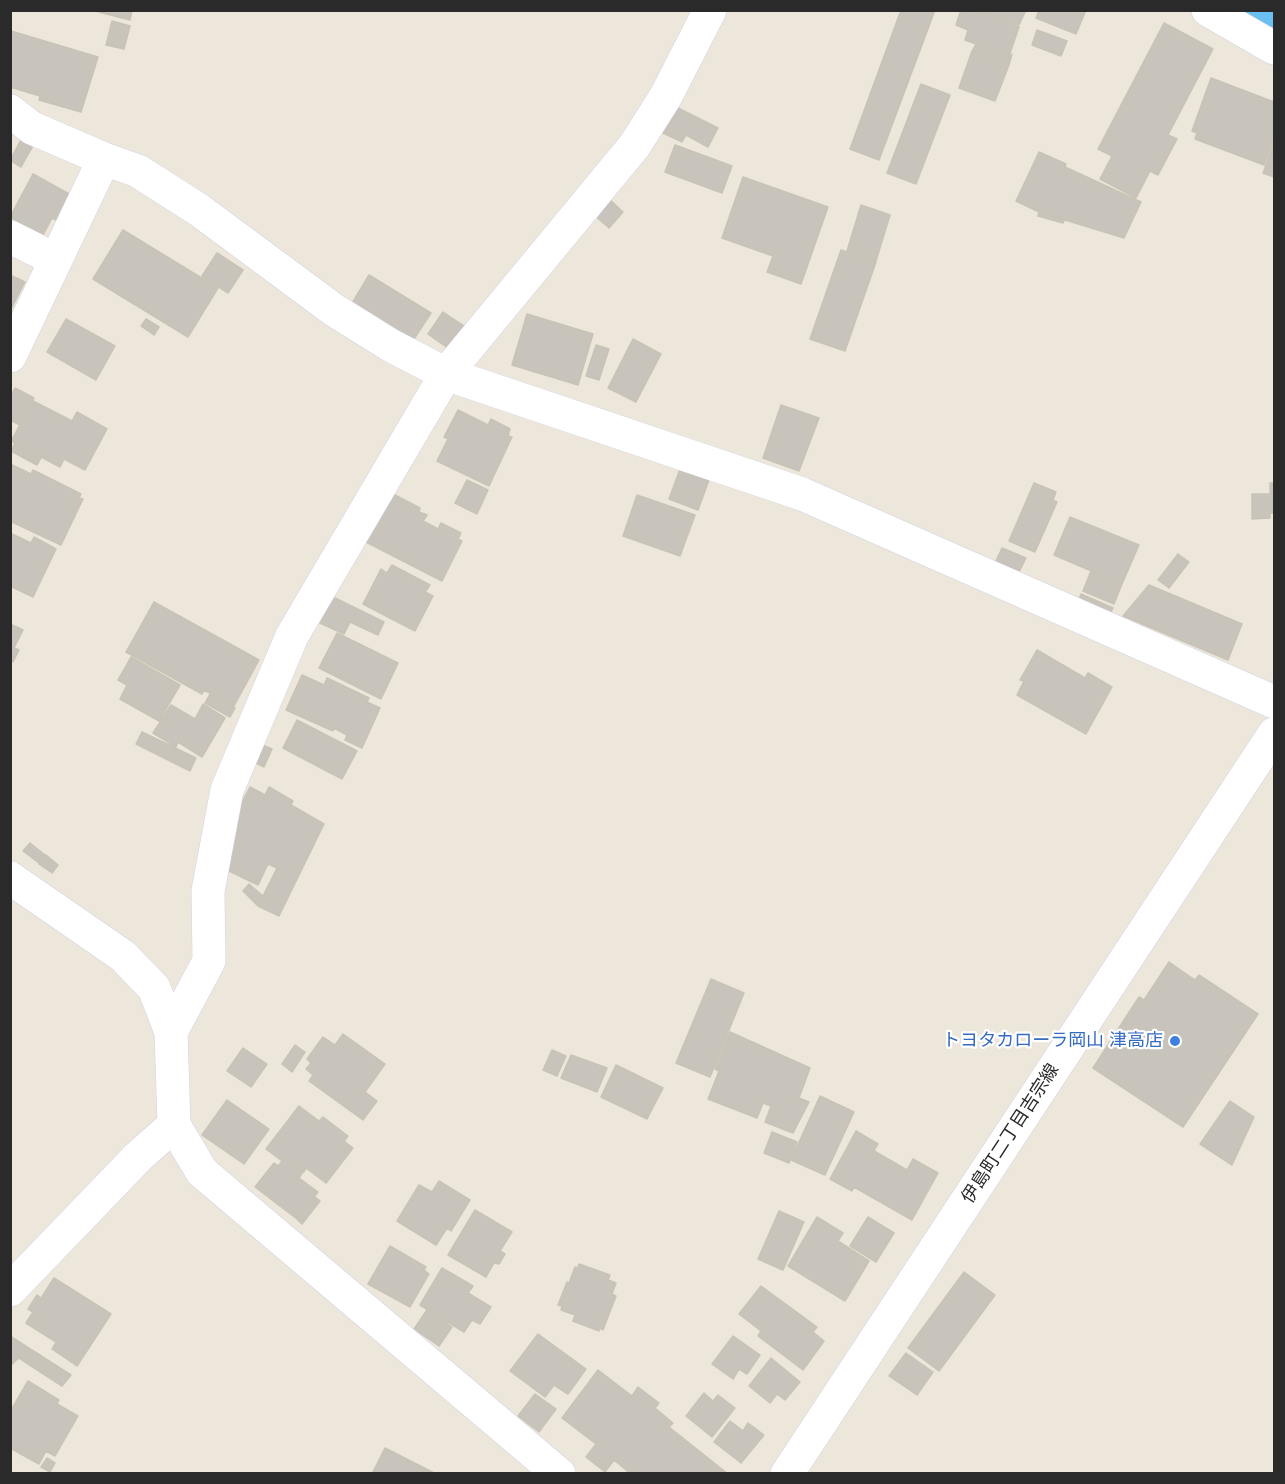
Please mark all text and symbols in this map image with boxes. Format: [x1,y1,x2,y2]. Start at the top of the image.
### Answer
place label: トヨタカローラ岡山 津高店 [942,1030,1163,1052]
marker: トヨタカローラ岡山 津高店 [1168,1034,1182,1048]
street label: 伊島町二丁目吉宗線 [958,1060,1064,1208]

